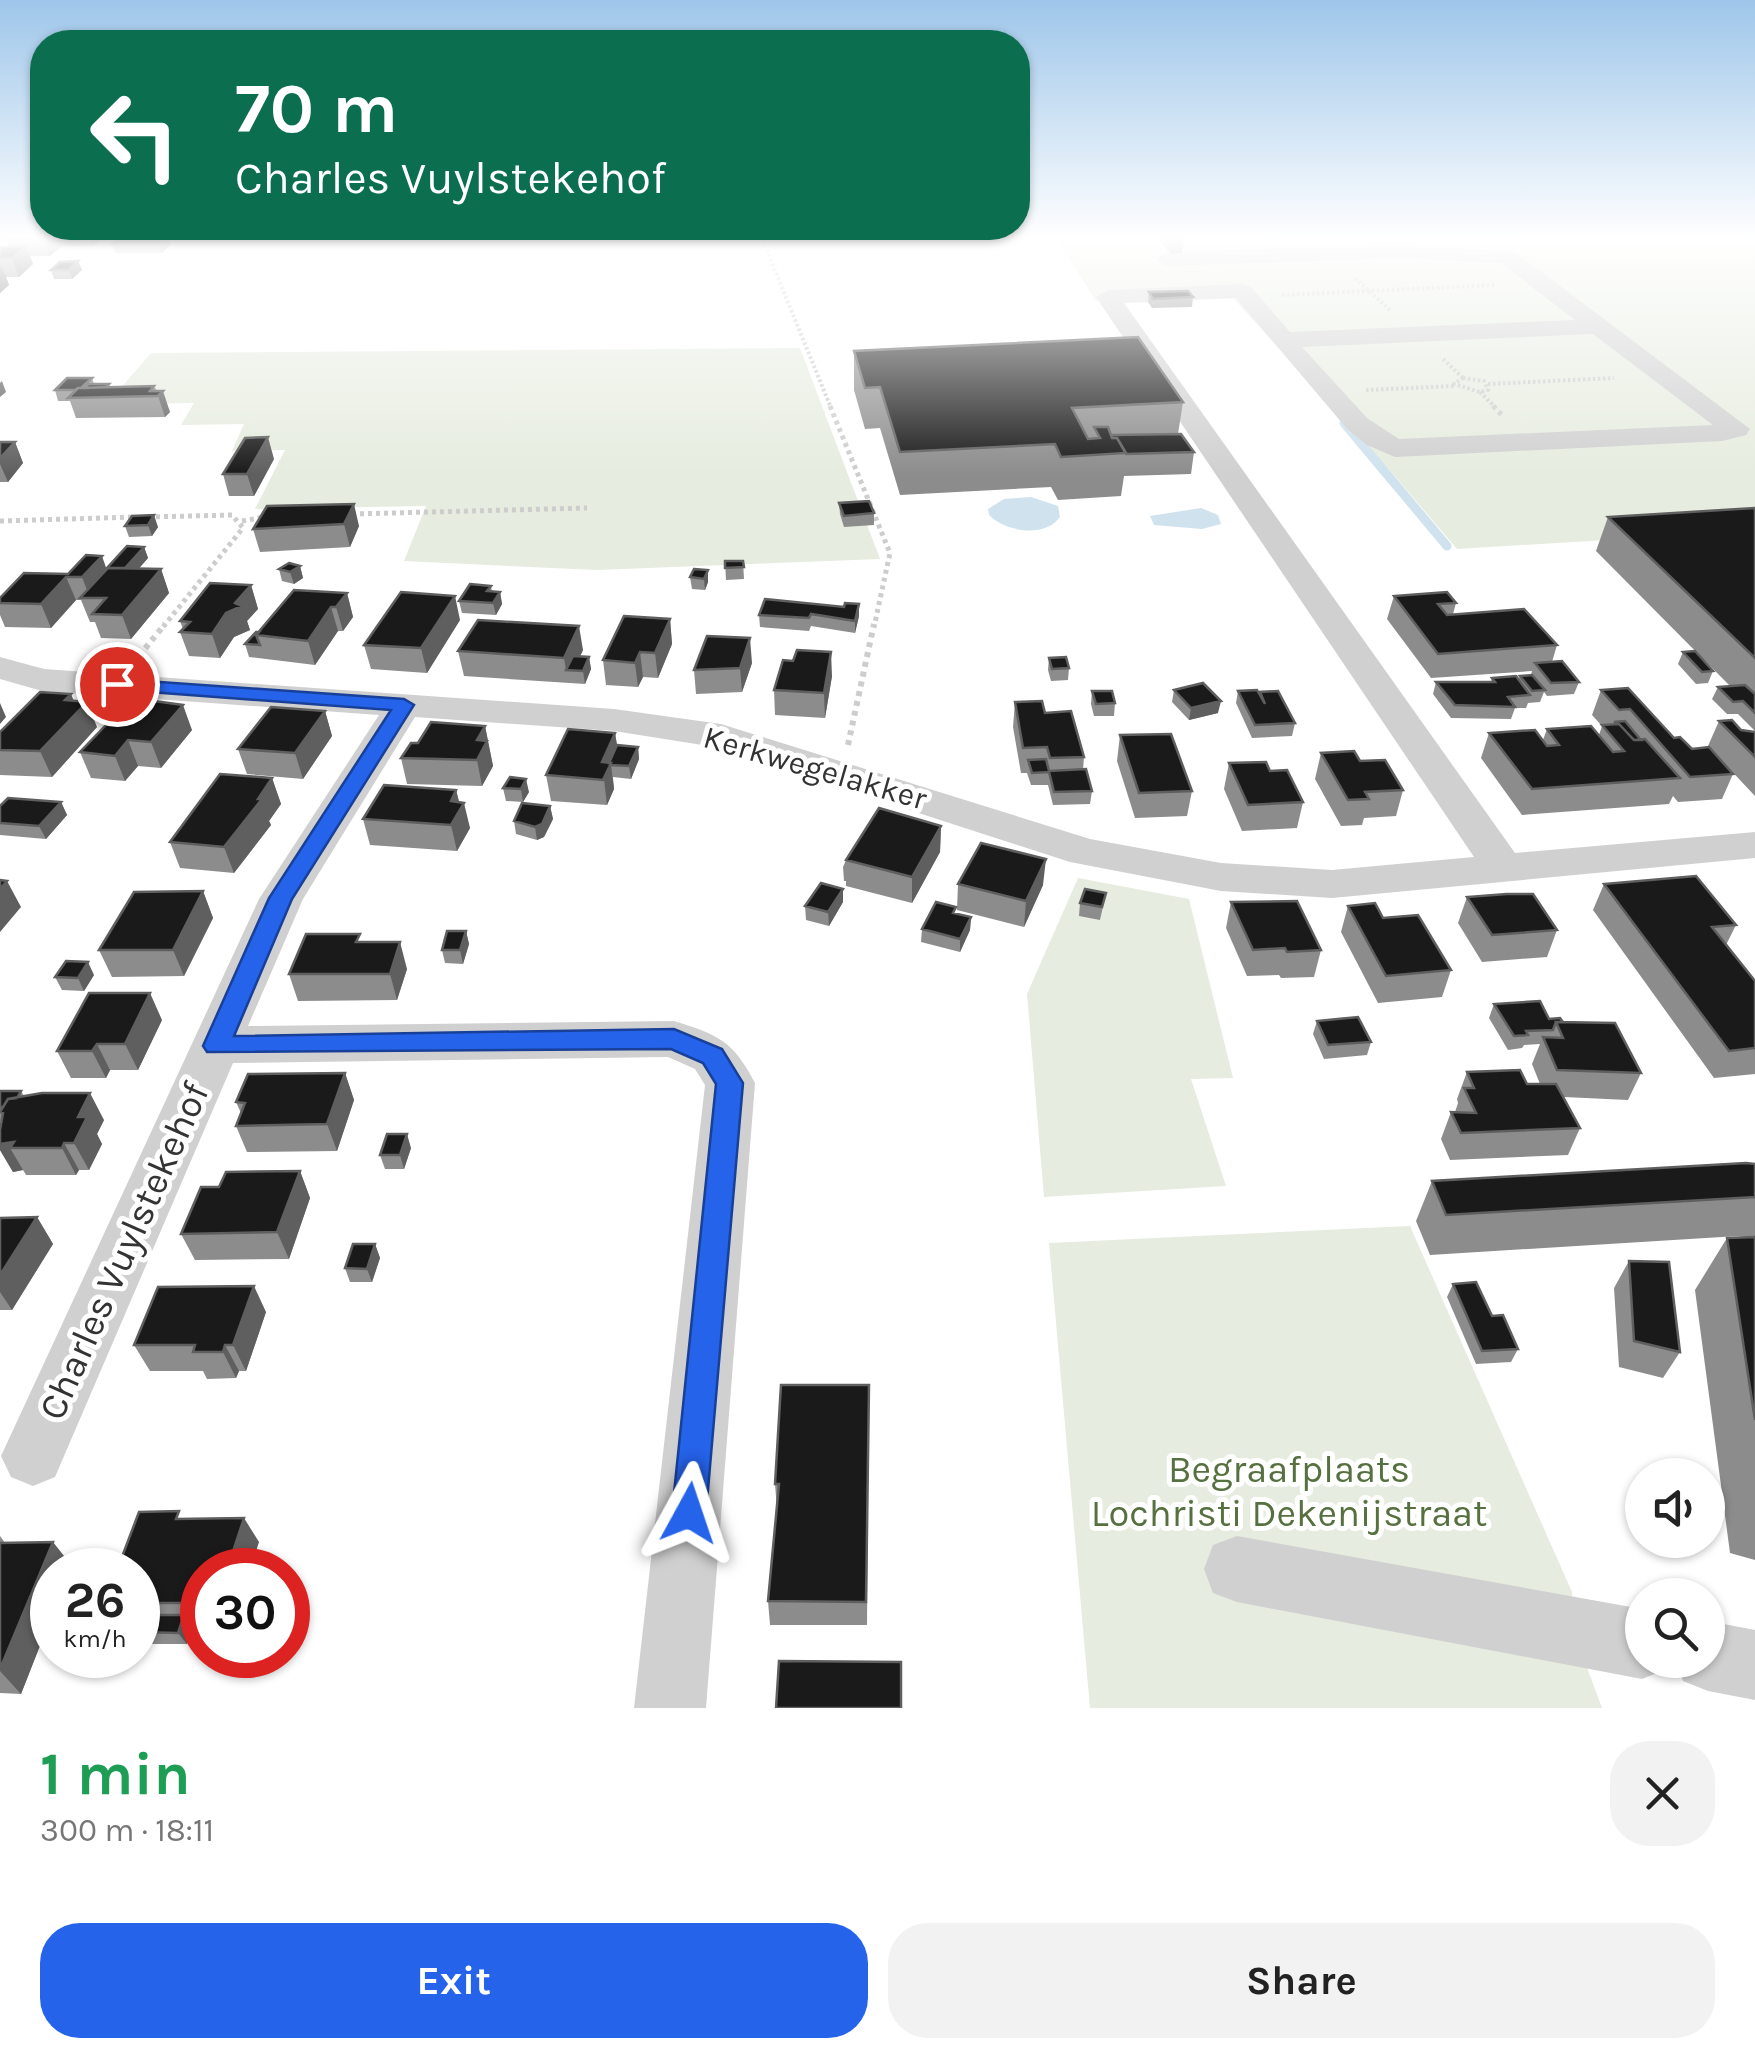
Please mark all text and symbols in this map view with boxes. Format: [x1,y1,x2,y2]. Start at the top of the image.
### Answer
text: 70 m [235,68,398,150]
icon: left [70,70,200,200]
text: Charles Vuylstekehof [235,152,666,204]
pin [75,642,160,727]
icon: arrive [90,657,145,712]
street label: Kerkwegelakker [699,718,931,818]
street label: Charles Vuylstekehof [29,1075,219,1426]
park label: Begraafplaats Lochristi Dekenijstraat [1091,1447,1487,1536]
map controls [1625,1458,1725,1678]
button: sound [1625,1458,1725,1558]
position arrow [637,1461,741,1565]
speed limit sign: 30 [180,1548,310,1678]
text: 26 [65,1571,125,1630]
button: search [1625,1578,1725,1678]
text: km/h [63,1624,127,1653]
text: 1 min [40,1739,191,1809]
button: close [1610,1741,1715,1846]
text: 300 m · 18:11 [40,1812,214,1849]
button: Exit [40,1923,868,2038]
button: Share [888,1923,1715,2038]

